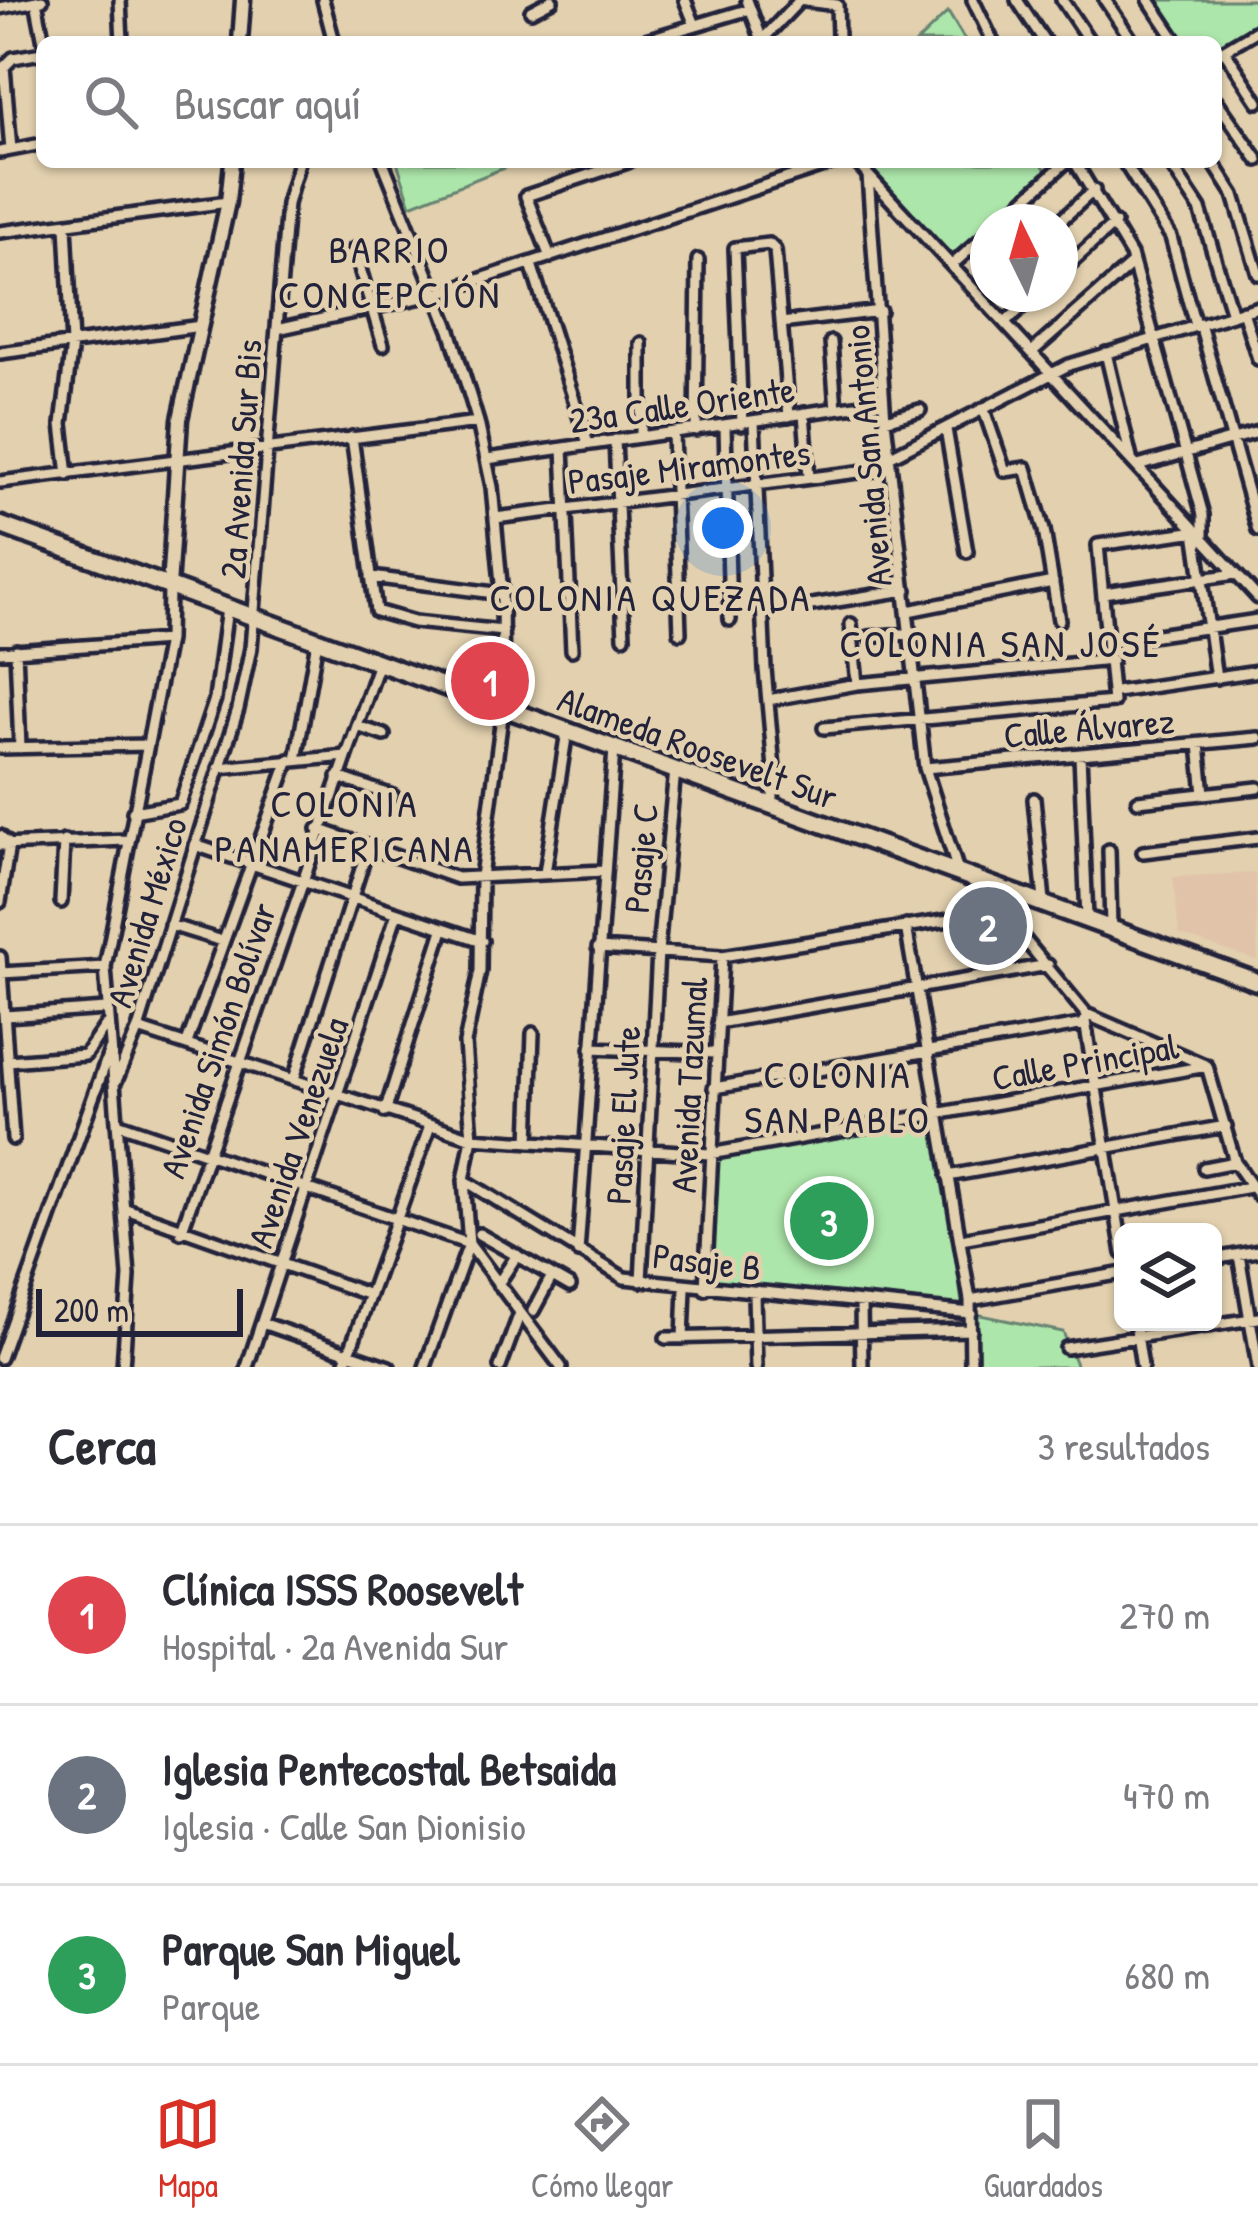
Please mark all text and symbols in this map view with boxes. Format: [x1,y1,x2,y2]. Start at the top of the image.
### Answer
search box [36,36,1222,168]
icon: search [78,69,144,135]
text: Buscar aquí [174,72,361,133]
north arrow [970,204,1078,312]
district label: BARRIO CONCEPCIÓN [278,222,502,320]
street label: Avenida San Antonio [831,323,903,589]
street label: 2a Avenida Sur Bis [207,338,273,580]
street label: 23a Calle Oriente [566,364,798,444]
street label: Pasaje Miramontes [565,427,813,505]
your location [693,498,753,558]
district label: COLONIA QUEZADA [490,570,812,623]
district label: COLONIA SAN JOSÉ [839,616,1163,669]
pin: 1 [451,636,529,726]
street label: Alameda Roosevelt Sur [552,674,845,820]
street label: Calle Álvarez [1002,695,1176,759]
district label: COLONIA PANAMERICANA [214,776,476,874]
street label: Pasaje C [611,801,669,915]
street label: Avenida México [94,811,198,1013]
pin: 2 [949,881,1027,971]
street label: Avenida Simón Bolívar [147,896,287,1184]
street label: Avenida Tazumal [658,975,718,1194]
street label: Avenida Venezuela [235,1011,359,1253]
street label: Calle Principal [988,1020,1183,1102]
street label: Pasaje El Jute [593,1025,651,1205]
district label: COLONIA SAN PABLO [744,1047,932,1145]
pin: 3 [790,1176,868,1266]
map controls [1114,1223,1222,1331]
button: layers [1114,1223,1222,1331]
street label: Pasaje B [650,1230,764,1292]
scale bar [36,1283,243,1336]
text: 200 m [54,1288,129,1332]
text: Cerca [48,1411,156,1480]
text: 3 resultados [1037,1419,1210,1472]
text: Clínica ISSS Roosevelt [162,1558,523,1619]
text: 1 [80,1588,94,1641]
text: 270 m [1119,1588,1210,1641]
text: Hospital · 2a Avenida Sur [162,1619,508,1672]
text: Iglesia Pentecostal Betsaida [162,1738,616,1799]
text: 2 [78,1768,96,1821]
text: 470 m [1123,1768,1210,1821]
text: Iglesia · Calle San Dionisio [162,1799,526,1852]
text: Parque San Miguel [162,1918,459,1979]
text: 3 [78,1948,96,2001]
text: 680 m [1125,1948,1210,2001]
text: Parque [162,1979,260,2032]
tab: Mapa [155,2091,221,2207]
tab: Cómo llegar [531,2091,674,2207]
tab: Guardados [984,2091,1103,2207]

